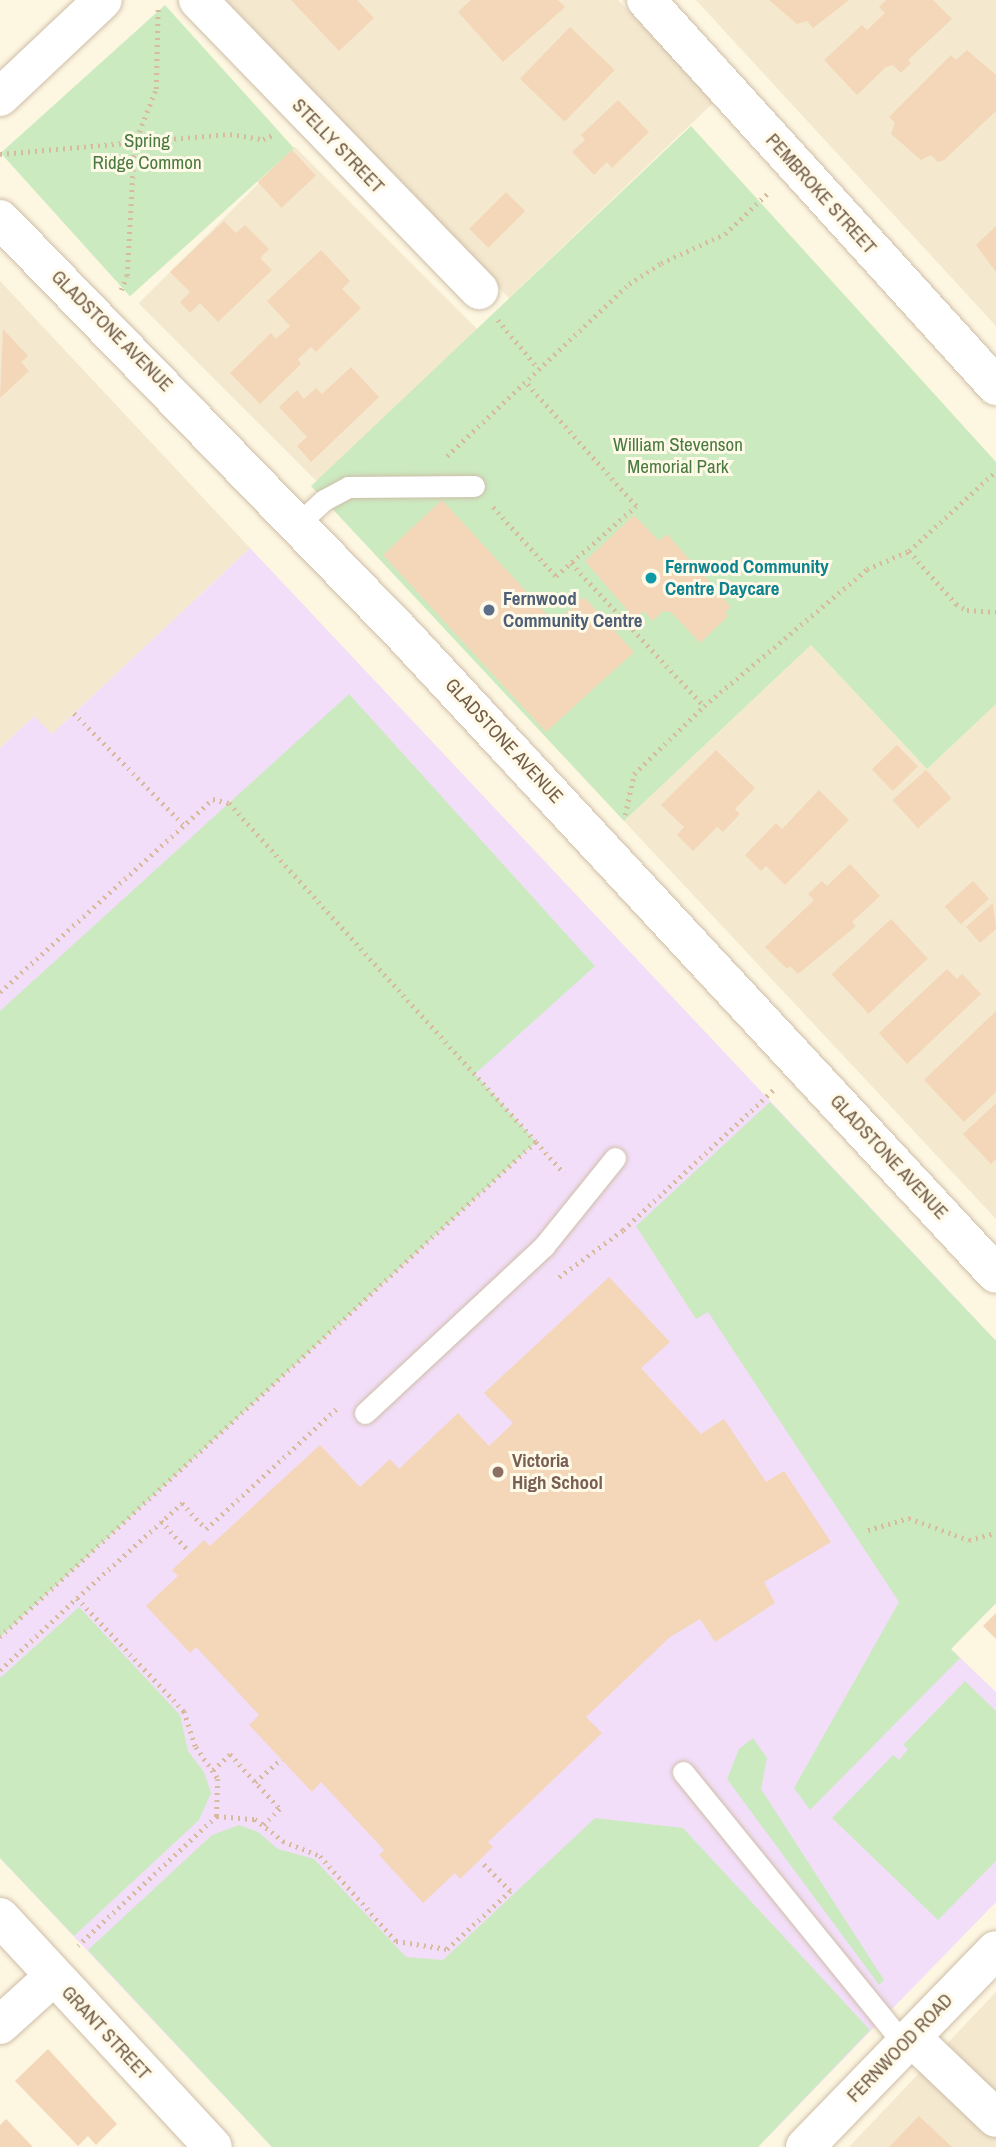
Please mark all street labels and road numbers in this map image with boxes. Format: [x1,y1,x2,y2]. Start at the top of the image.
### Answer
street label: STELLY STREET [287,94,389,198]
street label: PEMBROKE STREET [761,129,881,259]
street label: GLADSTONE AVENUE [46,265,178,397]
street label: GLADSTONE AVENUE [440,674,568,808]
street label: GLADSTONE AVENUE [825,1090,953,1224]
street label: GRANT STREET [57,1981,155,2085]
street label: FERNWOOD ROAD [842,1989,958,2107]

